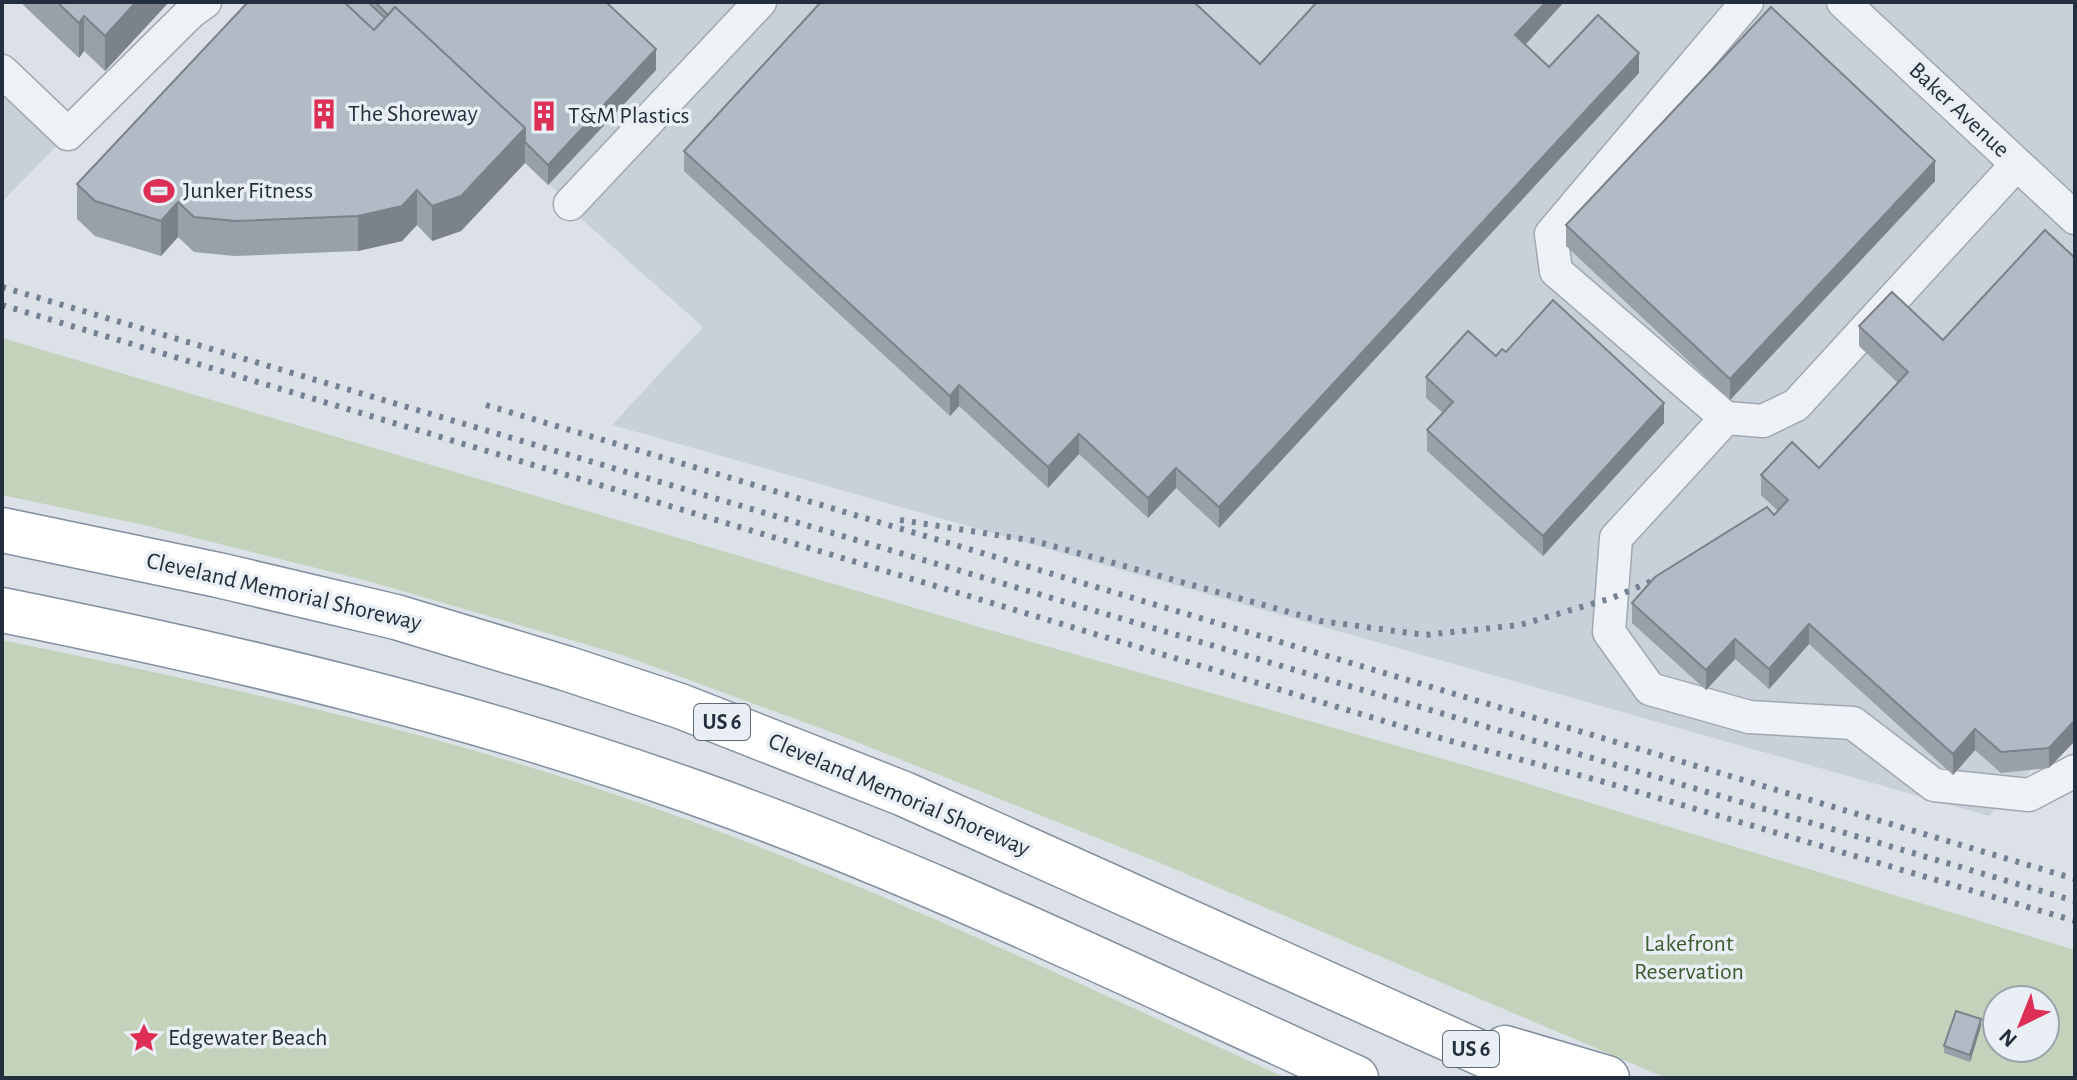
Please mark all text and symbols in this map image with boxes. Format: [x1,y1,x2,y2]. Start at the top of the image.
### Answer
street label: Baker Avenue [1904,58,2014,162]
building icon: The Shoreway [307,97,341,131]
building icon: T&M Plastics [527,99,561,133]
place label: The Shoreway [348,102,478,126]
place label: T&M Plastics [568,104,689,128]
sports icon: Junker Fitness [142,174,176,208]
place label: Junker Fitness [183,179,313,203]
street label: Cleveland Memorial Shoreway [144,549,424,635]
road number: US 6 [694,704,750,740]
street label: Cleveland Memorial Shoreway [765,729,1033,861]
park label: Lakefront Reservation [1634,932,1744,984]
north arrow [1981,984,2061,1064]
place icon: Edgewater Beach [127,1021,161,1055]
text: N [1995,1025,2021,1051]
place label: Edgewater Beach [168,1026,328,1050]
road number: US 6 [1443,1031,1499,1067]

